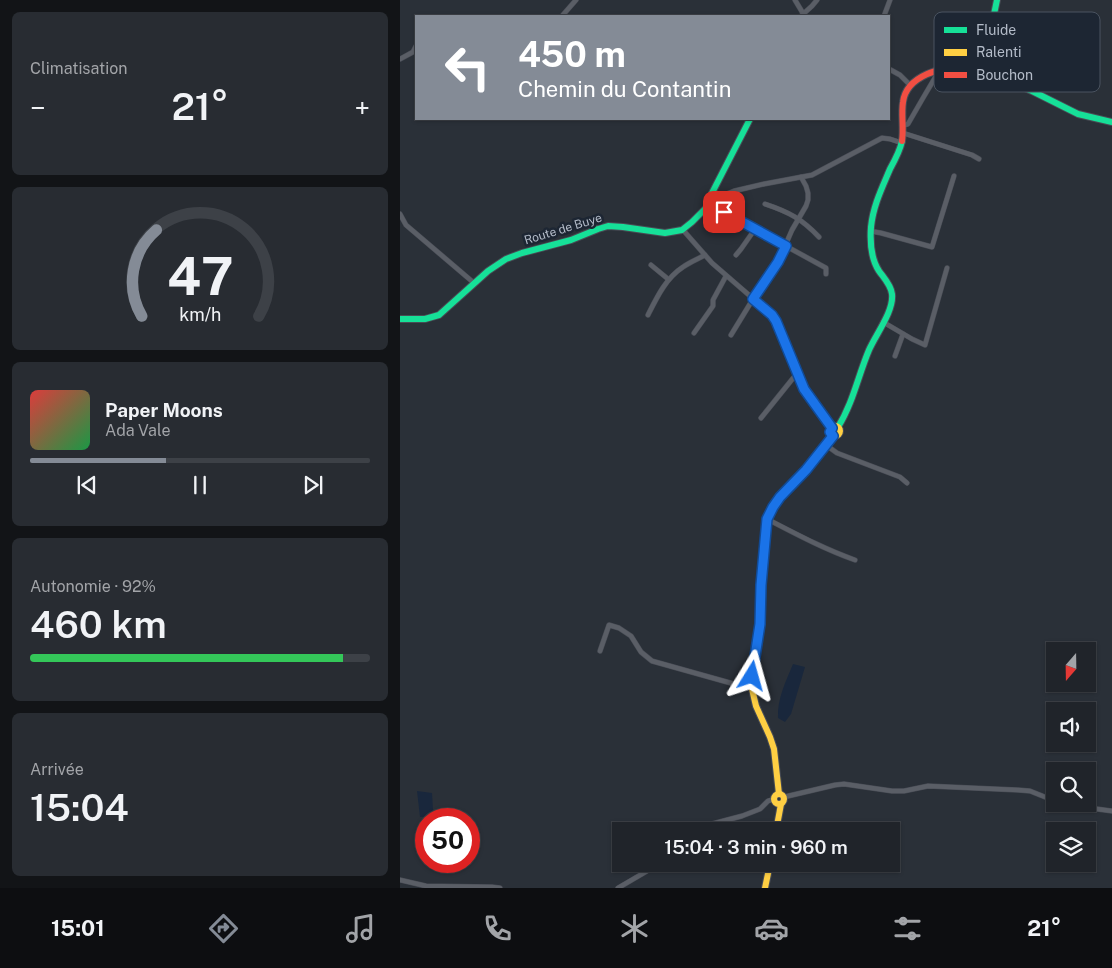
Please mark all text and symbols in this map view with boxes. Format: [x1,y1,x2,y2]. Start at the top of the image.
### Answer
legend [934,12,1100,92]
text: Fluide [976,22,1016,38]
text: 450 m [518,34,626,75]
icon: left [435,35,500,100]
text: Ralenti [976,44,1022,60]
text: Climatisation [30,59,127,78]
text: Bouchon [976,67,1033,83]
text: Chemin du Contantin [518,76,731,102]
text: 21° [171,84,229,129]
text: − [30,91,46,124]
text: + [354,91,370,124]
pin [703,191,745,233]
icon: arrive [710,198,738,226]
street label: Route de Buye [522,210,604,247]
text: 47 [167,246,233,307]
text: km/h [179,304,221,325]
text: Paper Moons [105,399,223,421]
text: Ada Vale [105,421,170,440]
icon: previous [73,471,101,499]
icon: pause [186,471,214,499]
icon: next [299,471,327,499]
text: Autonomie · 92% [30,577,156,596]
text: 460 km [30,602,167,647]
north arrow [1046,642,1096,692]
map controls [1046,642,1096,872]
position arrow [725,649,777,701]
button: sound [1046,702,1096,752]
text: Arrivée [30,760,84,779]
button: search [1046,762,1096,812]
text: 15:04 [30,785,129,830]
speed limit sign: 50 [415,808,480,873]
button: layers [1046,822,1096,872]
text: 15:04 · 3 min · 960 m [664,836,848,858]
icon: directions [206,911,241,946]
icon: music [343,911,378,946]
icon: phone [480,911,515,946]
icon: climate [617,911,652,946]
icon: car [754,911,789,946]
icon: filters [890,911,925,946]
text: 15:01 [51,915,105,941]
text: 21° [1027,915,1061,941]

